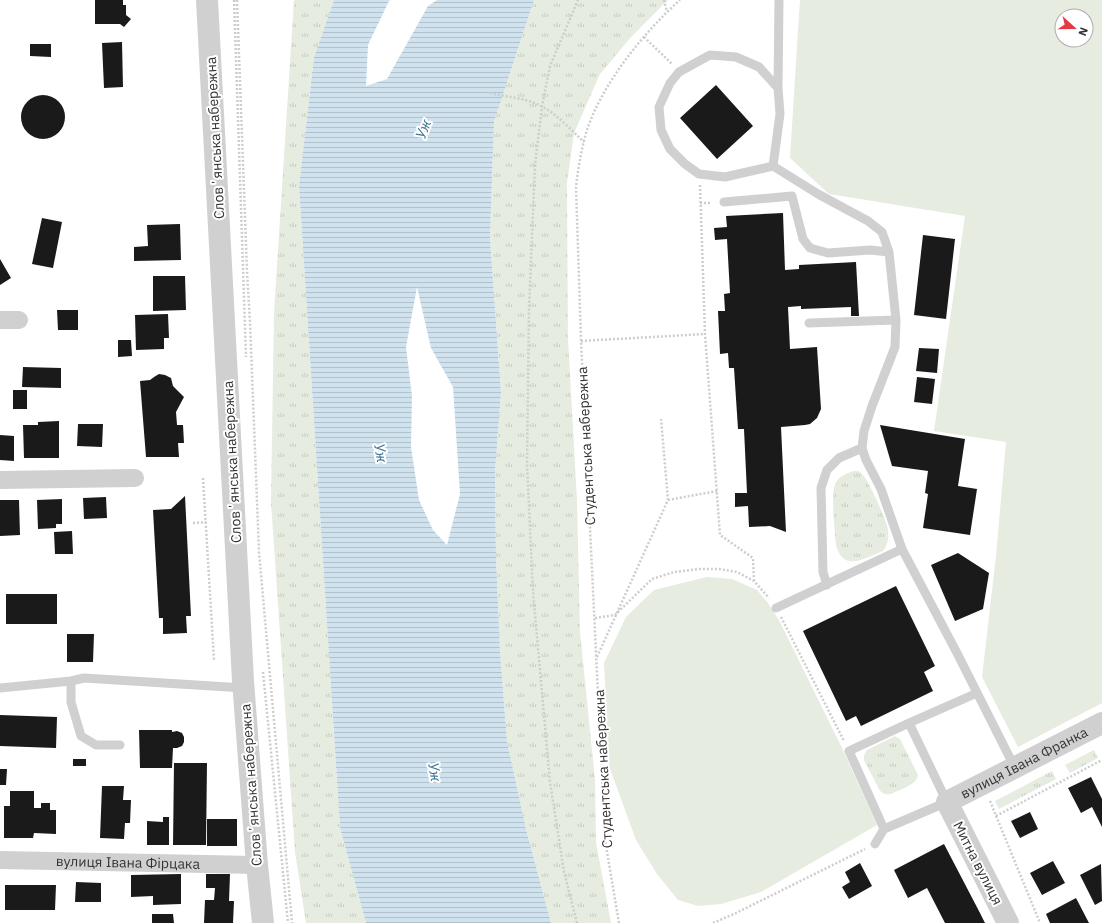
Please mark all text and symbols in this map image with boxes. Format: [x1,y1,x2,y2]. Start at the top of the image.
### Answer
north arrow [1054,8,1094,48]
text: N [1075,25,1091,38]
street label: Словʼянська набережна [202,56,228,220]
water label: Уж [411,116,436,141]
street label: Студентська набережна [573,366,599,526]
street label: Словʼянська набережна [219,380,245,544]
water label: Уж [370,442,392,465]
street label: Студентська набережна [590,689,616,849]
street label: Словʼянська набережна [236,703,266,867]
street label: вулиця Івана Франка [957,723,1091,803]
water label: Уж [424,761,446,784]
street label: Митна вулиця [949,818,1007,908]
street label: вулиця Івана Фірцака [56,852,201,873]

